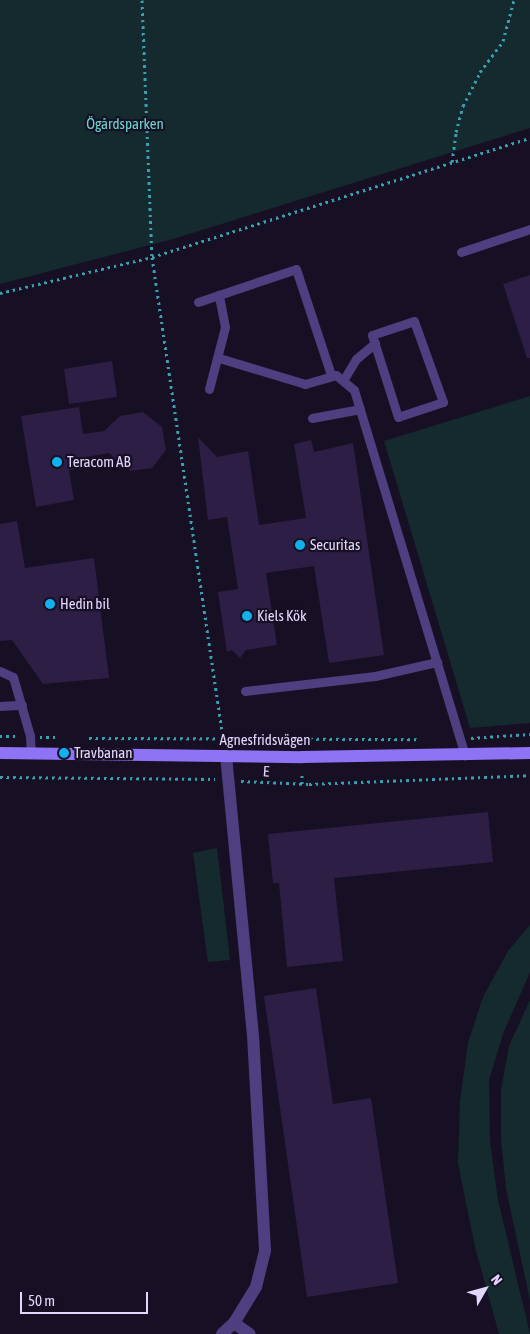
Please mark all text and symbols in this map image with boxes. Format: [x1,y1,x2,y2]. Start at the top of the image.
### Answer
park label: Ögårdsparken [86,115,164,133]
place label: Teracom AB [67,453,131,471]
marker: Teracom AB [51,456,63,468]
place label: Securitas [310,536,360,554]
marker: Securitas [294,539,306,551]
place label: Hedin bil [60,595,110,613]
marker: Hedin bil [44,598,56,610]
place label: Kiels Kök [257,607,307,625]
marker: Kiels Kök [241,610,253,622]
street label: Agnesfridsvägen [220,731,310,749]
place label: Travbanan [74,744,133,762]
marker: Travbanan [58,747,70,759]
street label: E [262,762,270,780]
north arrow [460,1264,510,1314]
text: N [488,1272,506,1288]
scale bar [22,1282,150,1314]
text: 50 m [28,1292,55,1309]

